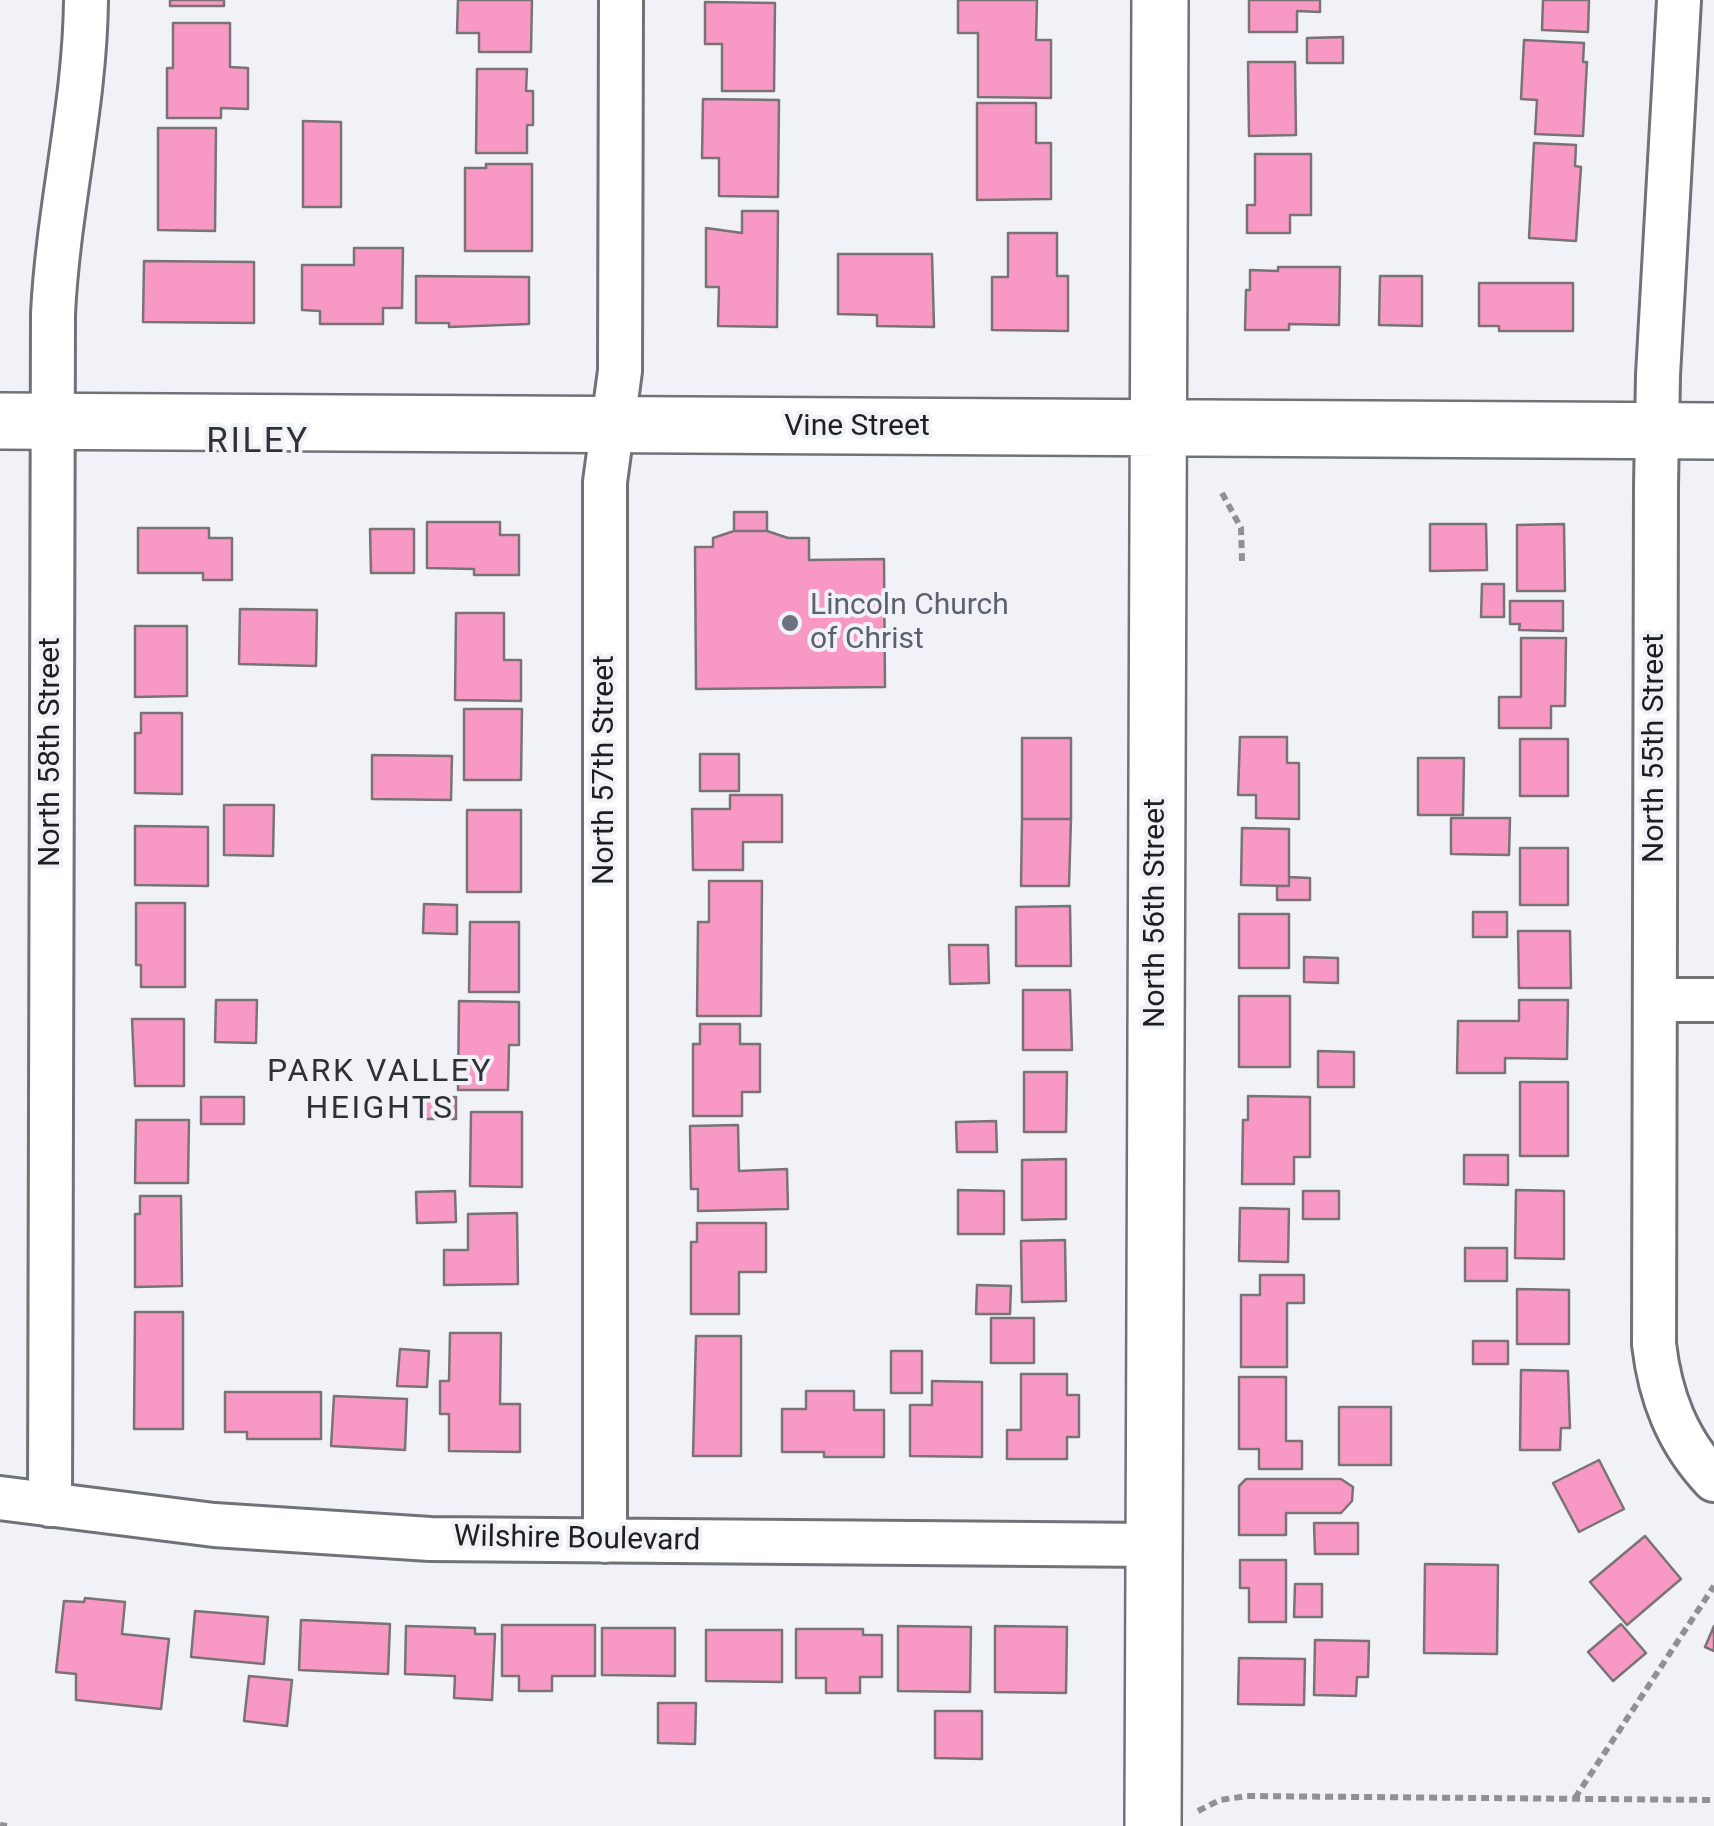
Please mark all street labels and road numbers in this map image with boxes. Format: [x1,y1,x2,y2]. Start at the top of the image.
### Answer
street label: Vine Street [784,409,930,445]
street label: North 55th Street [1637,633,1673,863]
street label: North 58th Street [33,637,69,867]
street label: North 57th Street [587,655,623,885]
street label: North 56th Street [1138,798,1174,1028]
street label: Wilshire Boulevard [453,1520,701,1560]

